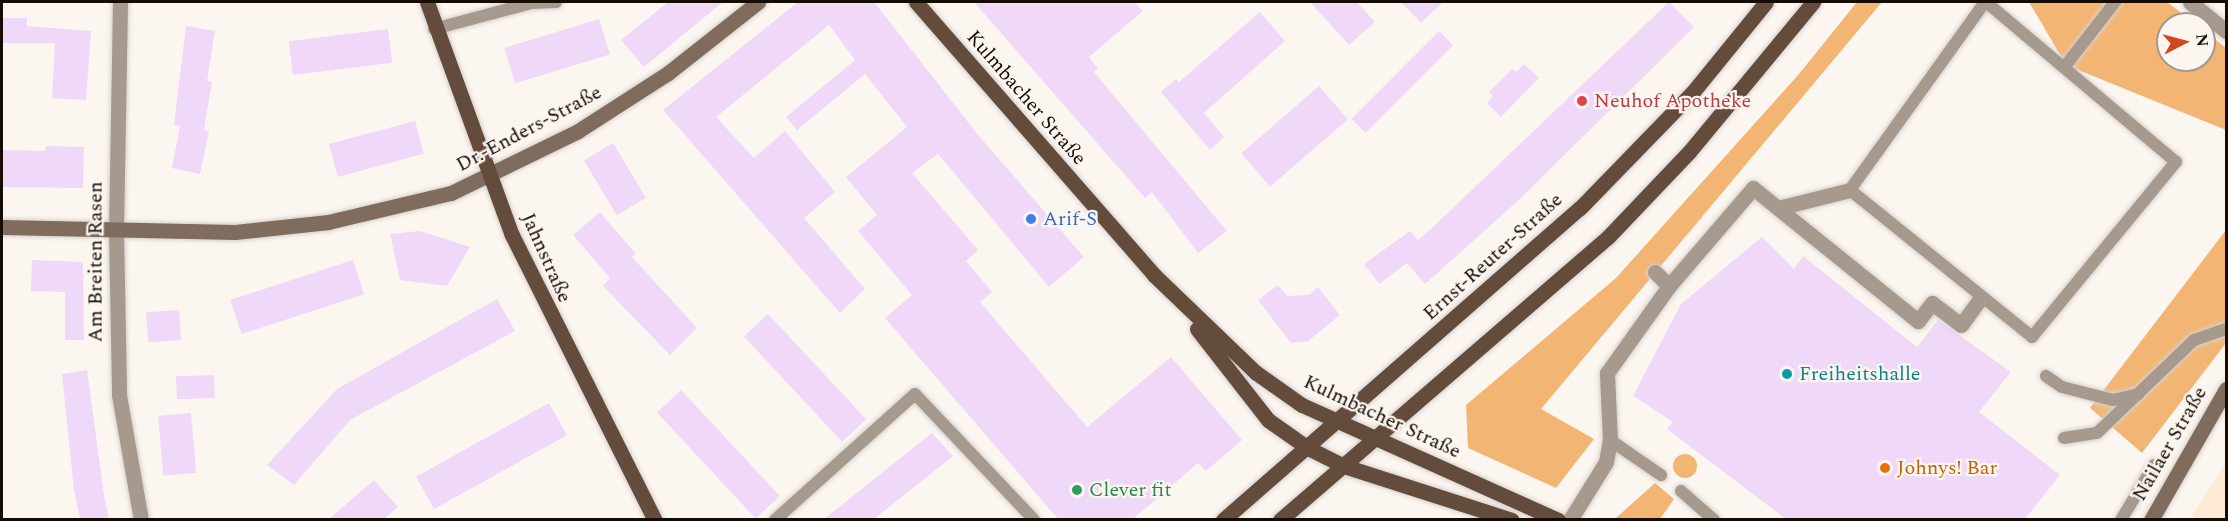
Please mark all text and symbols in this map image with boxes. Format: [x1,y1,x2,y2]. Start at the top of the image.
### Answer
north arrow [2156,12,2216,72]
street label: Kulmbacher Straße [961,26,1091,170]
text: N [2189,33,2215,48]
street label: Dr.-Enders-Straße [452,81,606,177]
place label: Neuhof Apotheke [1594,89,1751,113]
marker: Neuhof Apotheke [1575,94,1589,108]
street label: Am Breiten Rasen [84,182,108,342]
street label: Ernst-Reuter-Straße [1418,188,1568,326]
place label: Arif-S [1043,207,1097,231]
street label: Jahnstraße [516,209,576,307]
marker: Arif-S [1024,212,1038,226]
place label: Freiheitshalle [1799,362,1921,386]
marker: Freiheitshalle [1780,367,1794,381]
street label: Kulmbacher Straße [1300,370,1464,464]
street label: Nailaer Straße [2128,383,2212,505]
place label: Johnys! Bar [1897,456,1997,480]
marker: Johnys! Bar [1878,461,1892,475]
place label: Clever fit [1089,478,1171,502]
marker: Clever fit [1070,483,1084,497]

